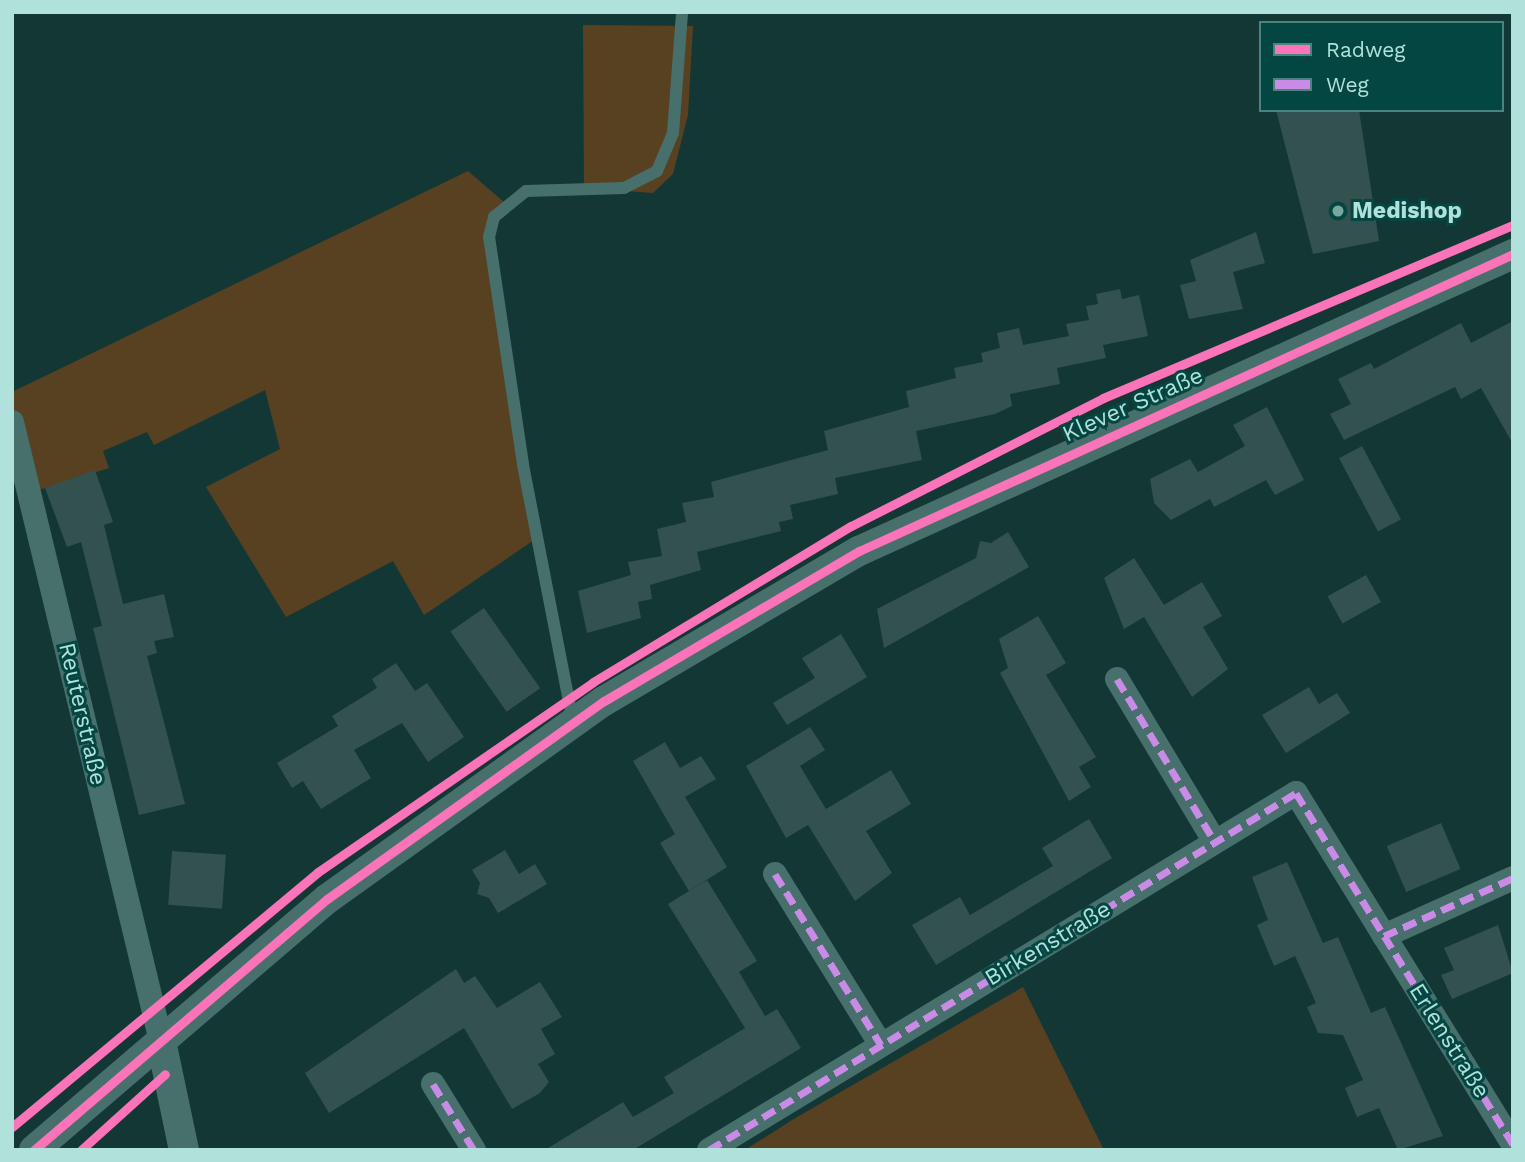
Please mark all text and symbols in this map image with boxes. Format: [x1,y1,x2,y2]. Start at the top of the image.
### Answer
legend [1259,21,1504,112]
text: Radweg [1326,37,1406,62]
text: Weg [1326,72,1369,97]
place label: Medishop [1352,197,1462,225]
marker: Medishop [1330,203,1346,219]
street label: Klever Straße [1058,362,1208,448]
street label: Reuterstraße [52,640,112,788]
street label: Birkenstraße [980,896,1116,992]
street label: Erlenstraße [1403,979,1495,1103]

